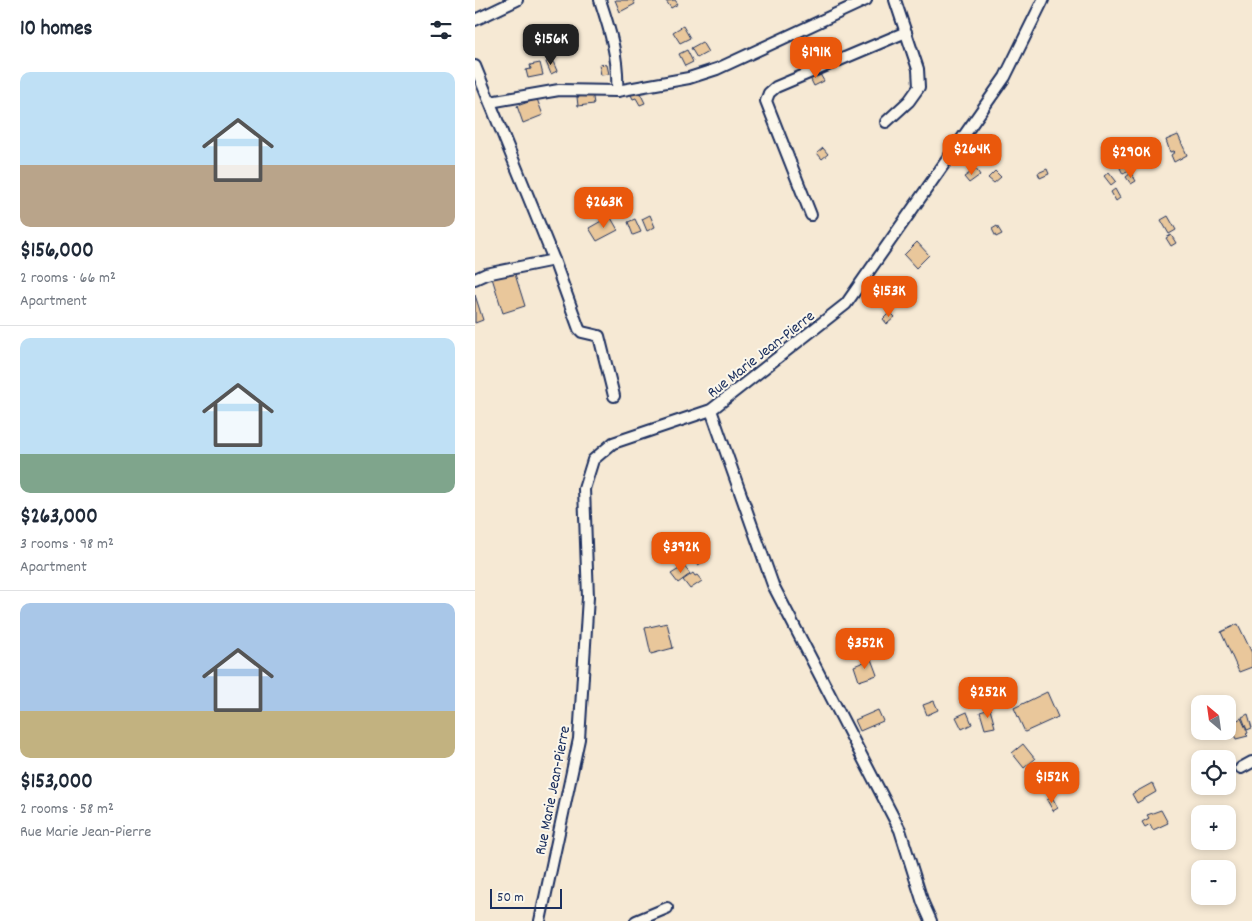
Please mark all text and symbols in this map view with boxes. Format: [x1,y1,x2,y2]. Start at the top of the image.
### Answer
text: 10 homes [20,15,92,45]
icon: filters [427,16,455,44]
pin: $156K [516,23,586,66]
text: $156K [534,28,568,51]
pin: $191K [781,36,851,79]
text: $191K [801,41,831,64]
icon: home [193,105,283,195]
pin: $264K [937,134,1007,176]
pin: $290K [1096,136,1166,179]
text: $264K [954,138,990,161]
text: $290K [1112,141,1150,164]
pin: $263K [569,186,639,229]
text: $263K [585,191,623,214]
text: $156,000 [20,237,94,267]
text: 2 rooms · 66 m² [20,267,116,290]
pin: $153K [854,276,924,318]
text: $153K [872,280,906,303]
text: Apartment [20,290,87,313]
street label: Rue Marie Jean-Pierre [703,306,820,404]
icon: home [193,370,283,460]
text: $263,000 [20,503,98,533]
pin: $392K [646,532,716,574]
text: 3 rooms · 98 m² [20,533,114,556]
text: $392K [663,536,699,559]
text: Apartment [20,556,87,579]
pin: $352K [830,628,900,670]
text: $352K [846,632,884,655]
icon: home [193,635,283,725]
pin: $252K [953,676,1023,719]
text: $252K [970,681,1006,704]
north arrow [1191,695,1236,740]
map controls [1191,695,1236,905]
street label: Rue Marie Jean-Pierre [530,724,577,857]
button: locate [1191,750,1236,795]
pin: $152K [1017,762,1087,804]
text: $152K [1035,766,1069,789]
text: $153,000 [20,768,93,798]
text: 2 rooms · 58 m² [20,798,114,821]
button: + [1191,805,1236,850]
text: Rue Marie Jean-Pierre [20,821,151,844]
button: − [1191,860,1236,905]
scale bar [490,886,563,909]
text: 50 m [497,888,524,908]

